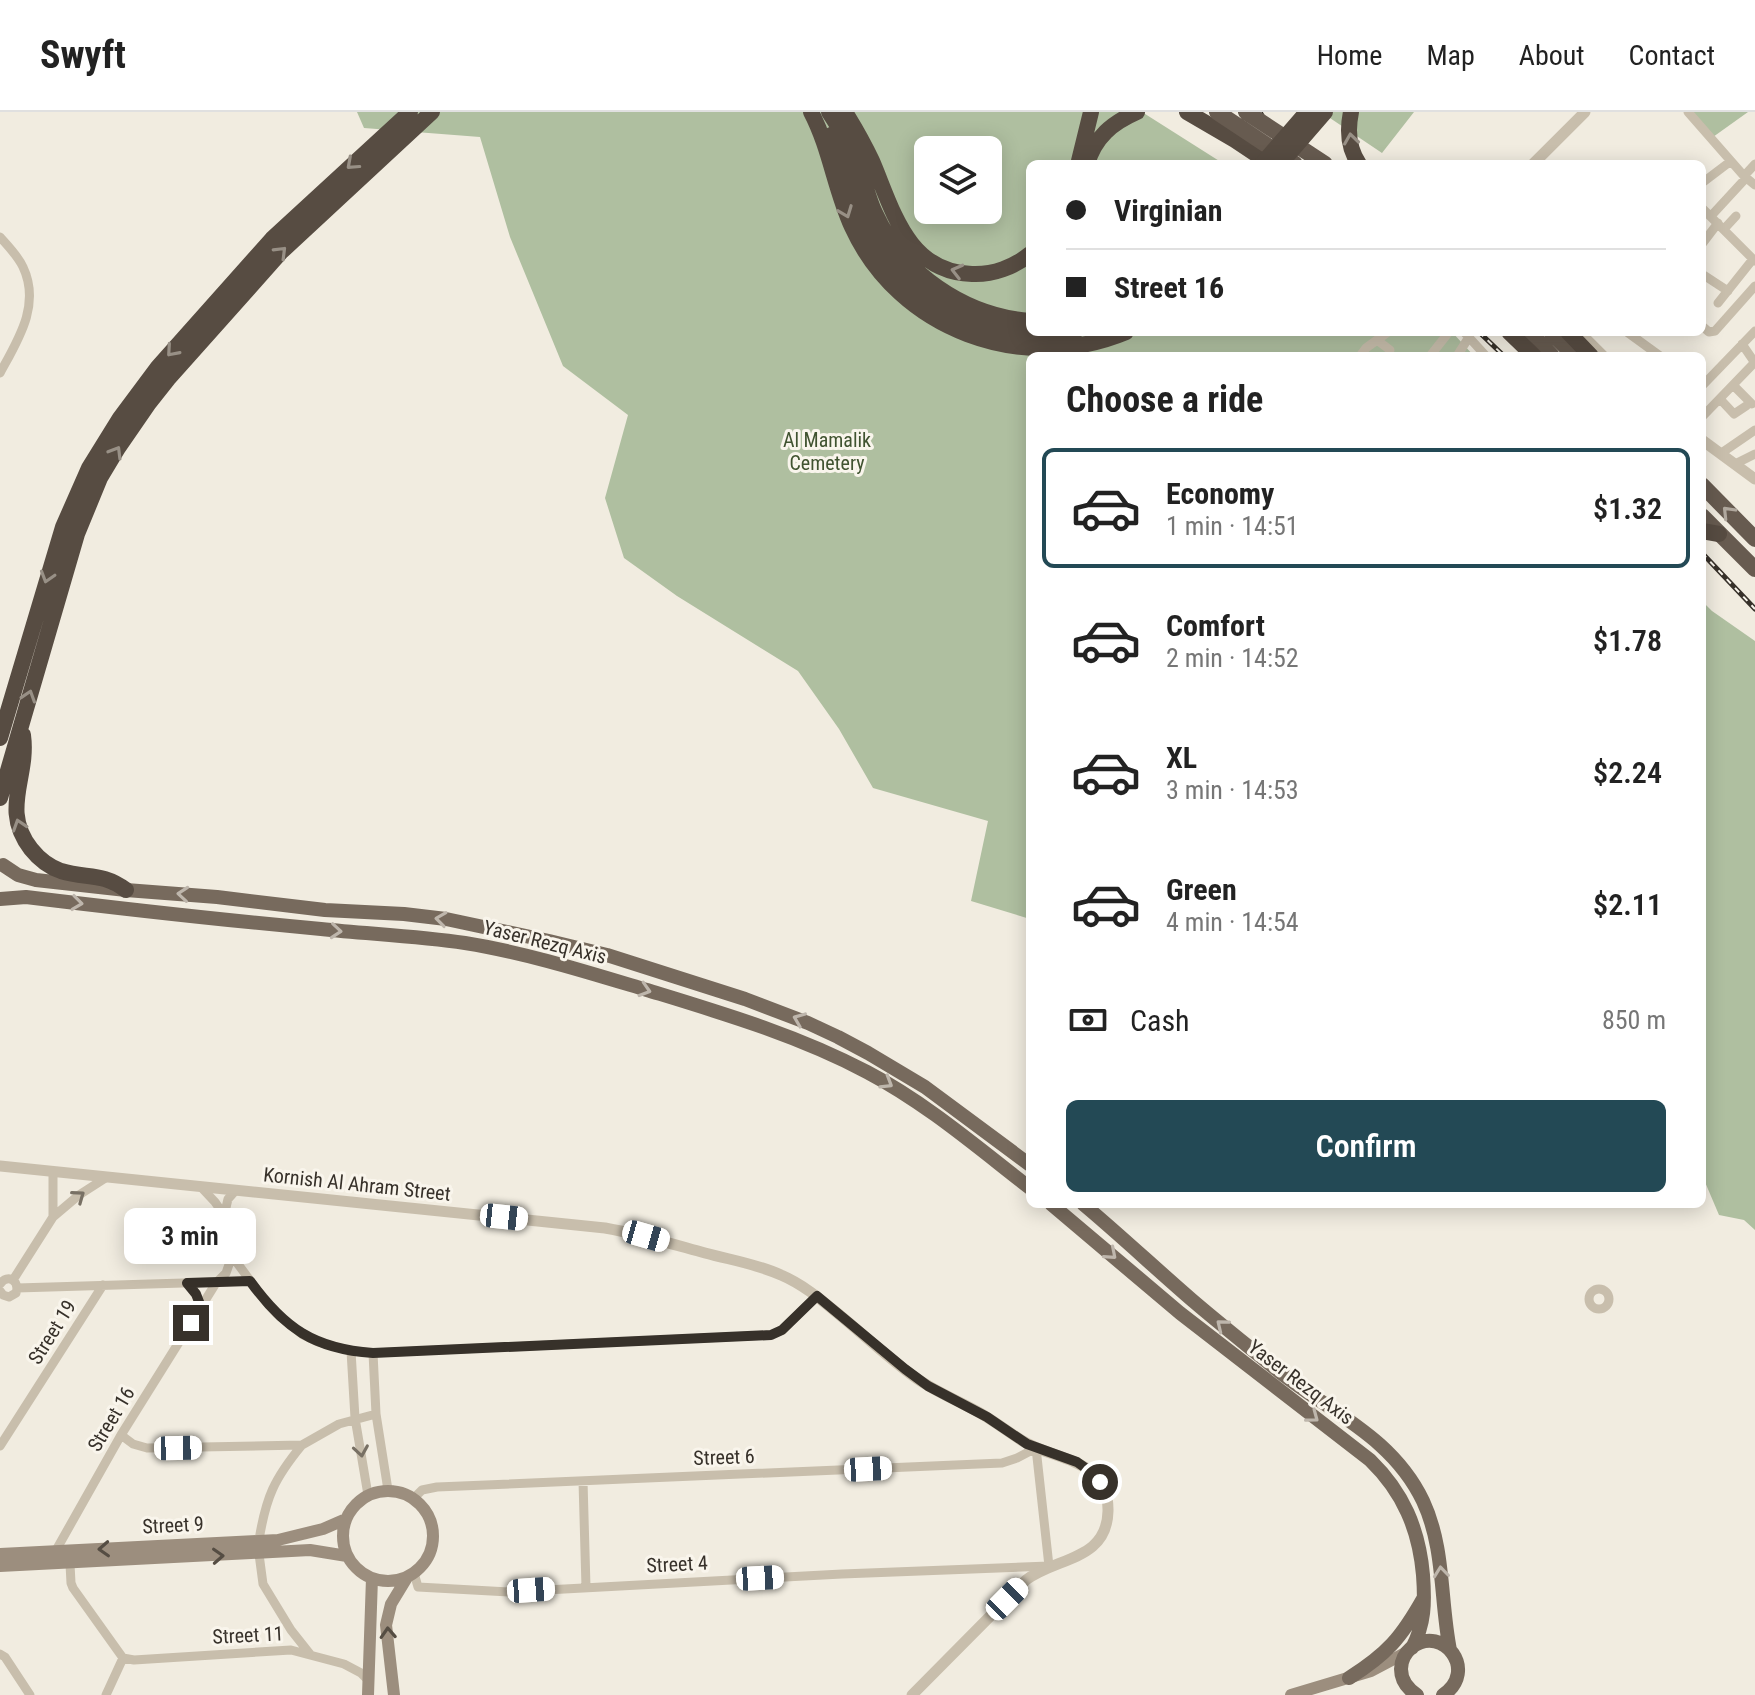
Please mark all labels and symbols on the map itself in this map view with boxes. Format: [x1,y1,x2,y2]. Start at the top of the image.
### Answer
one-way arrow [1343,132,1360,145]
one-way arrow [346,155,361,169]
one-way arrow [836,204,853,218]
one-way arrow [272,247,286,261]
one-way arrow [951,263,965,280]
one-way arrow [167,342,182,357]
park label: Al Mamalik Cemetery [783,428,871,475]
one-way arrow [106,446,122,461]
one-way arrow [1723,507,1738,521]
one-way arrow [41,569,57,583]
one-way arrow [20,690,36,704]
one-way arrow [13,819,29,833]
one-way arrow [176,886,189,903]
one-way arrow [70,894,84,911]
one-way arrow [434,911,448,928]
street label: Yaser Rezq Axis [481,915,609,969]
one-way arrow [330,922,343,939]
one-way arrow [638,981,652,997]
one-way arrow [793,1013,807,1029]
one-way arrow [878,1073,893,1089]
street label: Kornish Al Ahram Street [262,1162,452,1206]
one-way arrow [70,1191,85,1205]
car [479,1203,529,1231]
callout: 3 min [125,1207,257,1263]
car [620,1218,672,1254]
one-way arrow [1102,1244,1117,1258]
street label: Street 19 [23,1295,81,1369]
route end [173,1305,209,1341]
one-way arrow [1216,1320,1231,1334]
street label: Yaser Rezq Axis [1244,1335,1358,1429]
street label: Street 16 [82,1382,140,1456]
one-way arrow [1304,1408,1319,1422]
car [154,1436,202,1460]
one-way arrow [352,1444,369,1458]
street label: Street 6 [693,1444,755,1470]
car [843,1456,893,1482]
route start [1082,1464,1118,1500]
street label: Street 9 [142,1511,204,1539]
one-way arrow [97,1540,110,1557]
one-way arrow [212,1548,225,1565]
street label: Street 4 [646,1550,708,1578]
car [735,1565,785,1591]
one-way arrow [1433,1565,1450,1578]
car [982,1574,1032,1624]
car [506,1576,556,1604]
street label: Street 11 [212,1621,284,1649]
one-way arrow [379,1626,396,1639]

